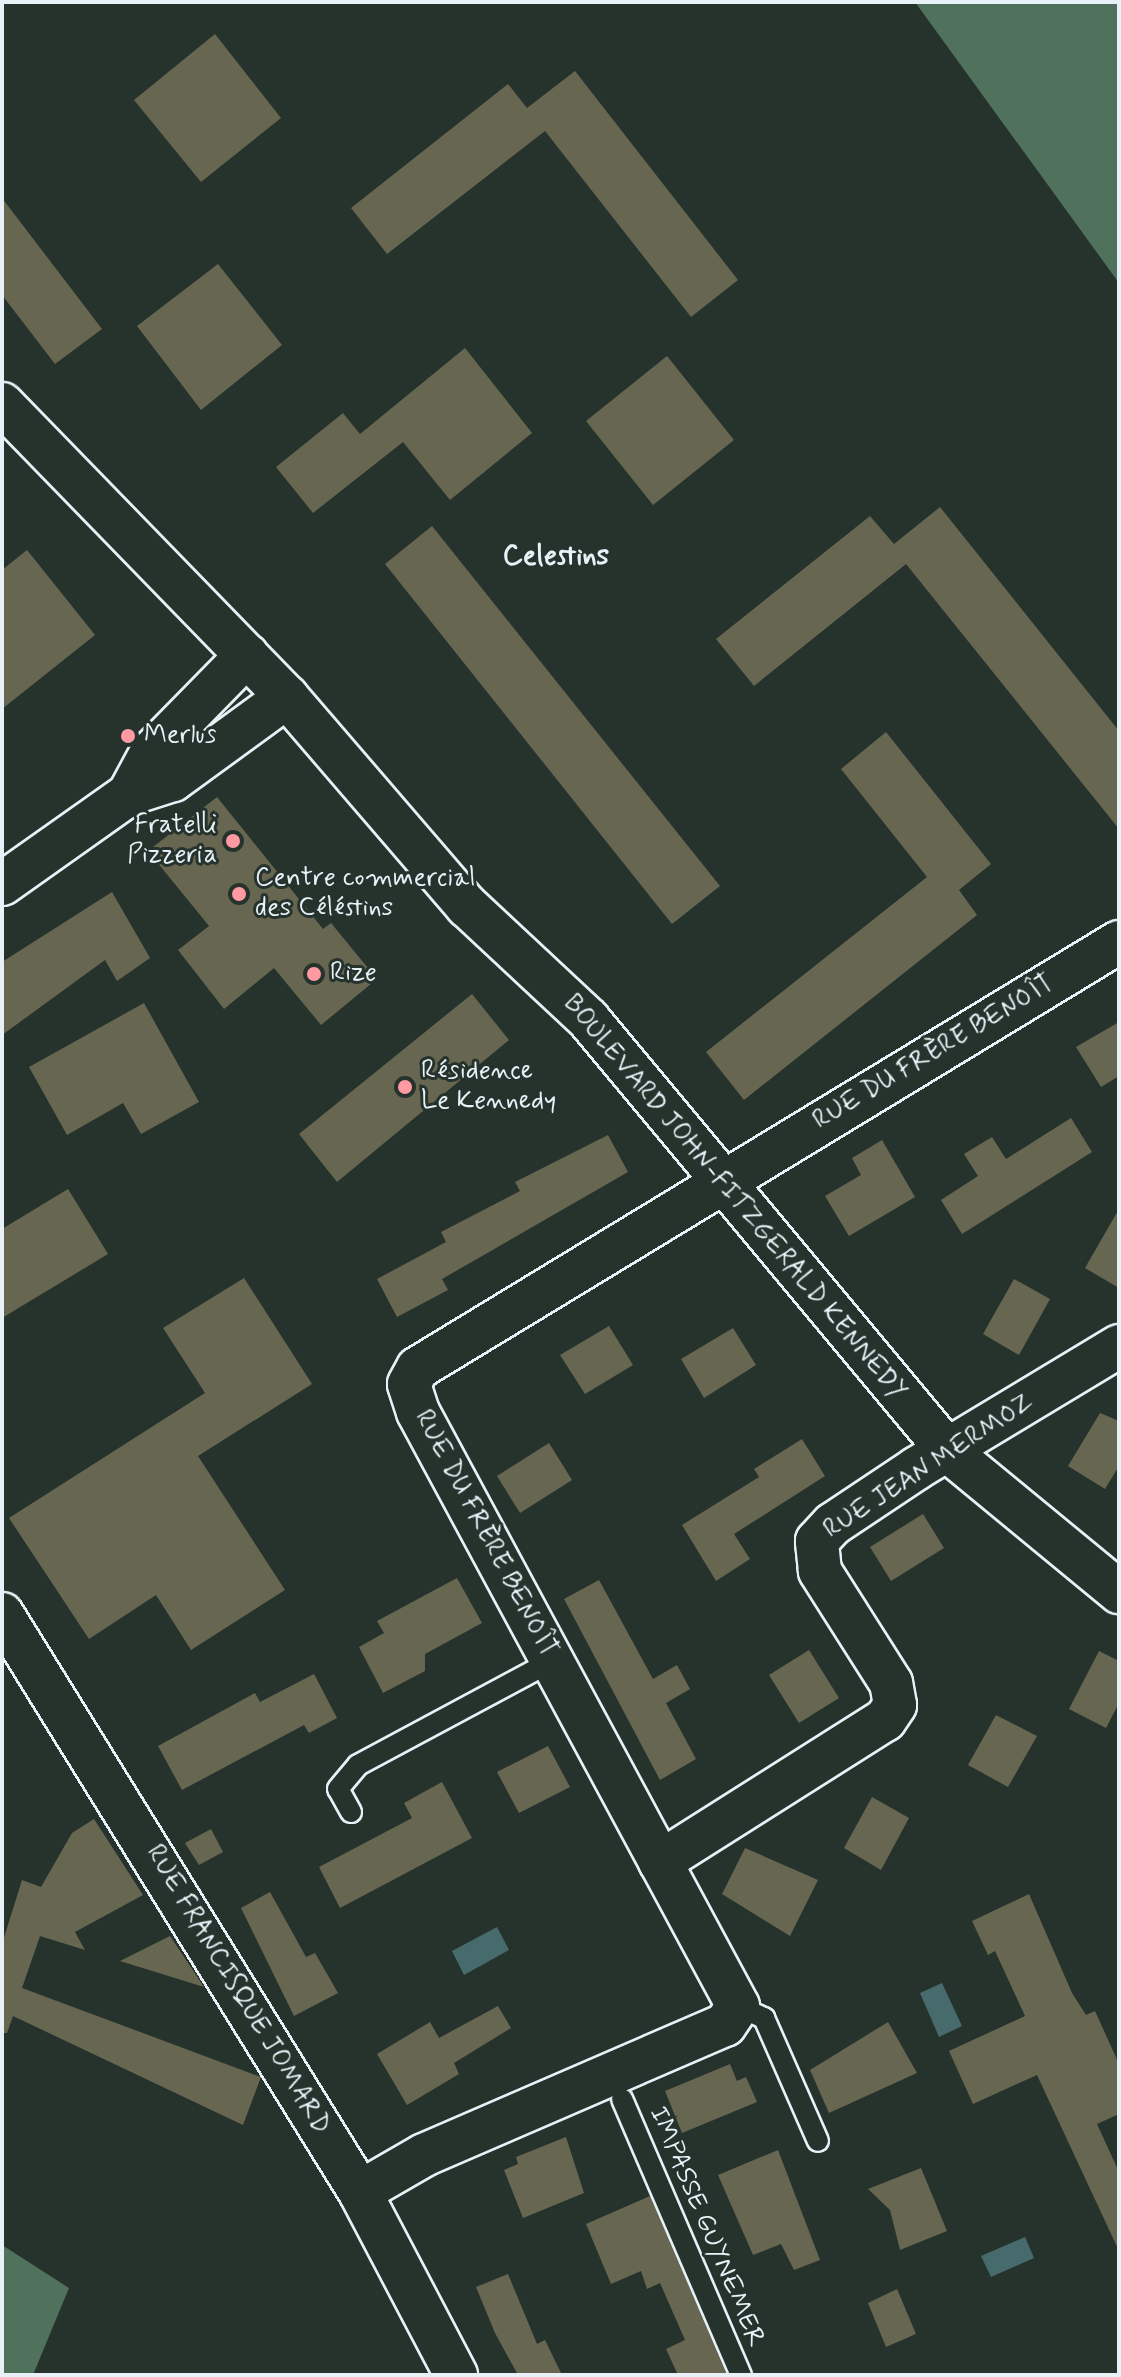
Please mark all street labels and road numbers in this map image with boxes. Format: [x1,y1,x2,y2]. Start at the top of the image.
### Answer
street label: RUE DU FRÈRE BENOÎT [809,970,1059,1136]
street label: BOULEVARD JOHN-FITZGERALD KENNEDY [556,990,912,1406]
street label: RUE JEAN MERMOZ [820,1389,1038,1545]
street label: RUE DU FRÈRE BENOÎT [407,1407,563,1661]
street label: RUE FRANCISQUE JOMARD [138,1839,336,2141]
street label: IMPASSE GUYNEMER [642,2105,770,2349]

